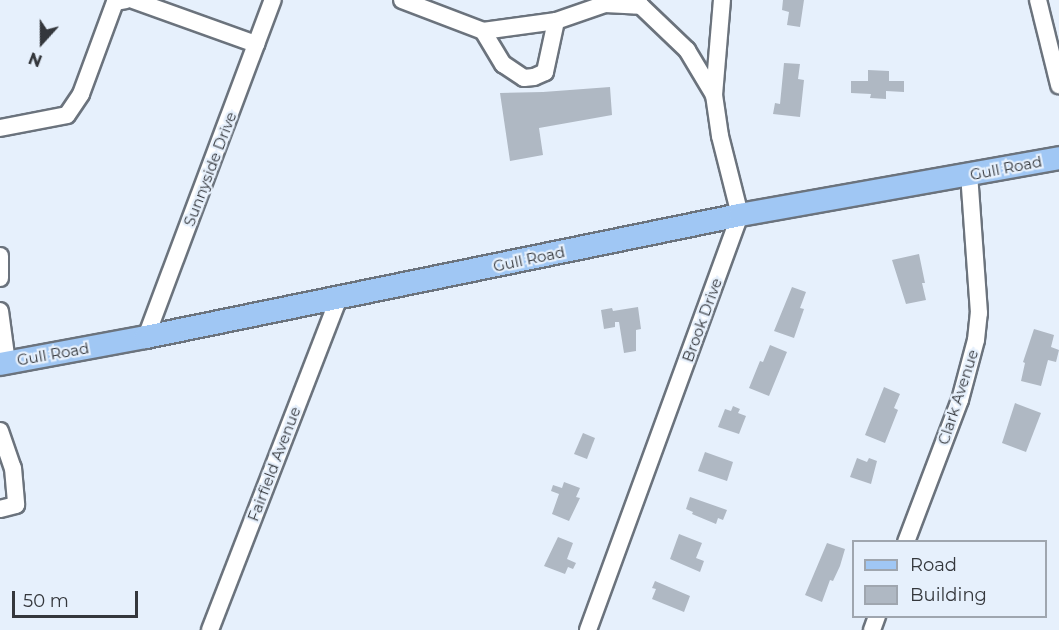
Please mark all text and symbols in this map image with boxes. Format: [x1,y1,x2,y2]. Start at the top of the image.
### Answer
north arrow [12,12,72,72]
text: N [26,48,45,70]
street label: Sunnyside Drive [180,109,240,229]
street label: Gull Road [969,152,1043,184]
street label: Gull Road [491,243,567,275]
street label: Brook Drive [678,276,726,364]
street label: Gull Road [16,339,90,369]
street label: Clark Avenue [934,347,982,447]
street label: Fairfield Avenue [244,404,304,524]
legend [852,540,1047,618]
text: Road [910,554,957,576]
scale bar [15,579,141,617]
text: Building [910,584,987,606]
text: 50 m [23,590,69,612]

